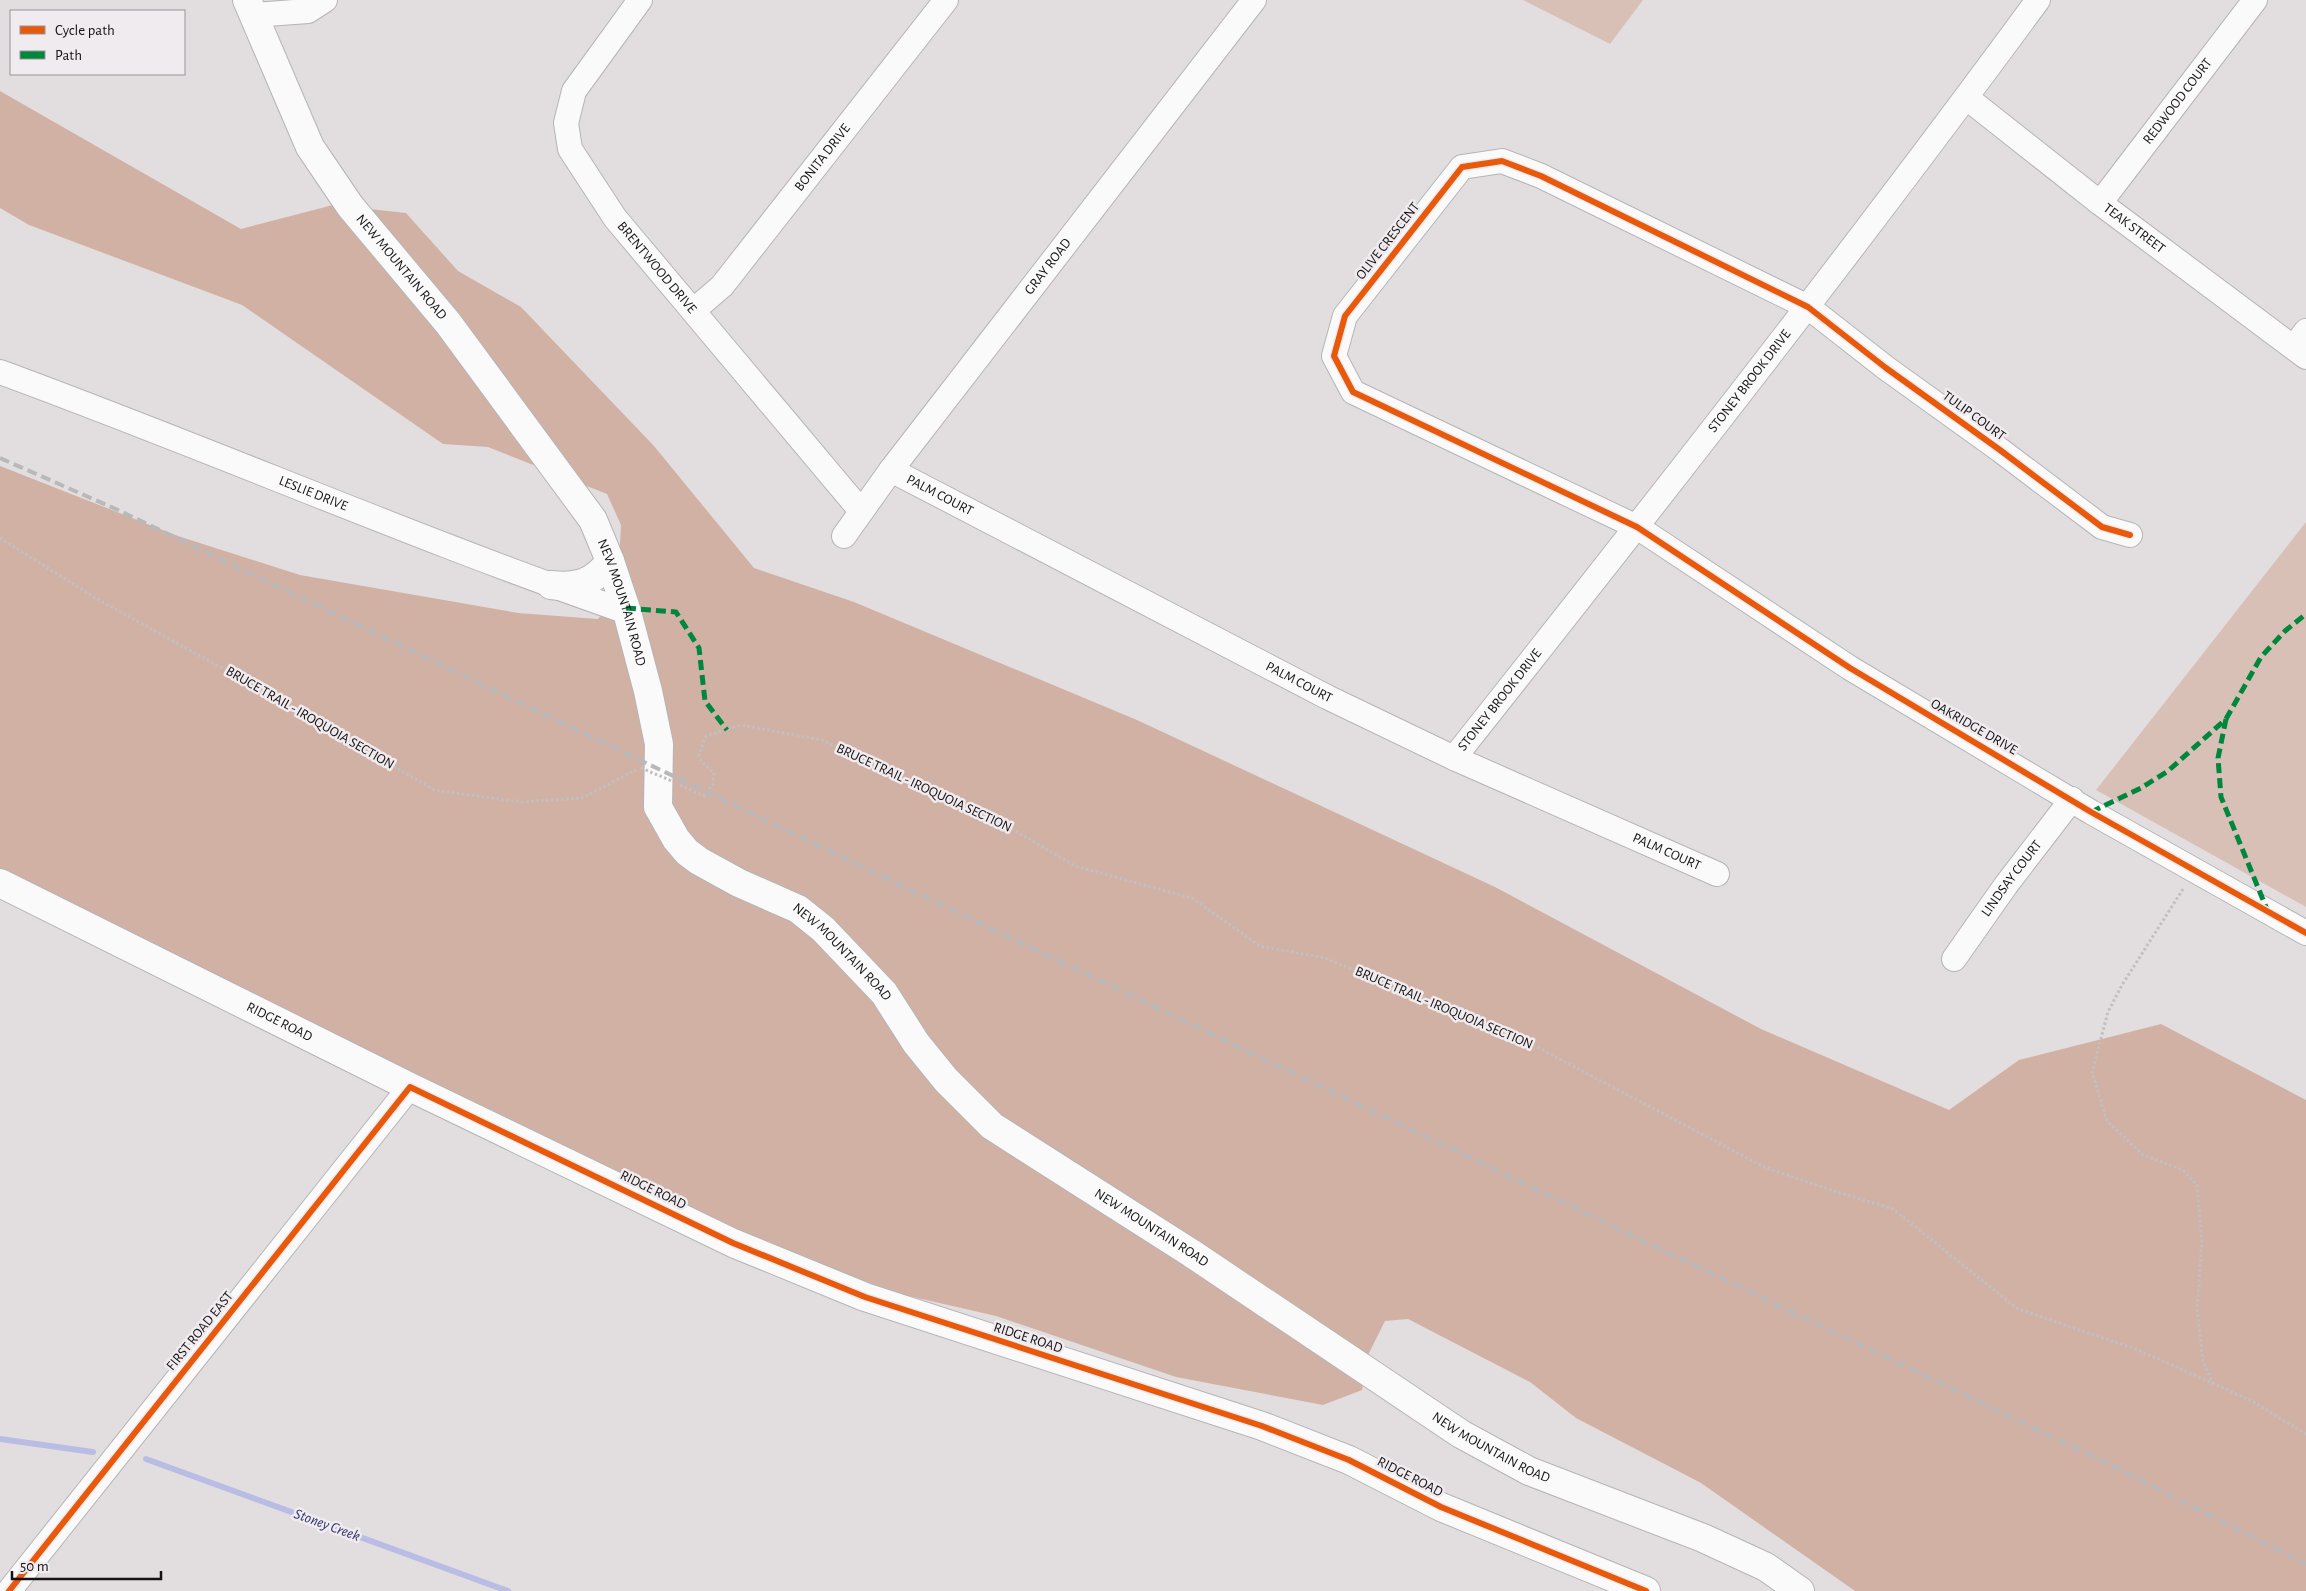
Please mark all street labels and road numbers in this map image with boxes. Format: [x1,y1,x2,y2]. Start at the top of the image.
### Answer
street label: REDWOOD COURT [2141,56,2215,147]
street label: BONITA DRIVE [792,121,853,194]
street label: OLIVE CRESCENT [1354,200,1422,282]
street label: TEAK STREET [2101,201,2168,256]
street label: NEW MOUNTAIN ROAD [353,212,449,322]
street label: BRENTWOOD DRIVE [614,219,699,316]
street label: GRAY ROAD [1022,236,1074,297]
street label: STONEY BROOK DRIVE [1706,327,1794,435]
street label: TULIP COURT [1940,389,2008,443]
street label: PALM COURT [904,472,975,519]
street label: LESLIE DRIVE [277,474,350,514]
street label: NEW MOUNTAIN ROAD [595,537,648,668]
street label: STONEY BROOK DRIVE [1455,646,1544,754]
street label: PALM COURT [1263,659,1335,705]
street label: BRUCE TRAIL - IROQUOIA SECTION [224,664,396,772]
street label: OAKRIDGE DRIVE [1928,697,2020,758]
street label: BRUCE TRAIL - IROQUOIA SECTION [834,741,1014,835]
street label: PALM COURT [1631,831,1703,873]
street label: LINDSAY COURT [1979,838,2045,919]
street label: NEW MOUNTAIN ROAD [790,901,894,1003]
street label: BRUCE TRAIL - IROQUOIA SECTION [1353,964,1535,1052]
street label: RIDGE ROAD [244,1000,314,1044]
street label: RIDGE ROAD [618,1168,688,1212]
street label: NEW MOUNTAIN ROAD [1092,1186,1211,1270]
street label: FIRST ROAD EAST [164,1289,236,1373]
street label: RIDGE ROAD [992,1320,1064,1356]
street label: NEW MOUNTAIN ROAD [1430,1410,1552,1485]
street label: RIDGE ROAD [1375,1455,1445,1499]

